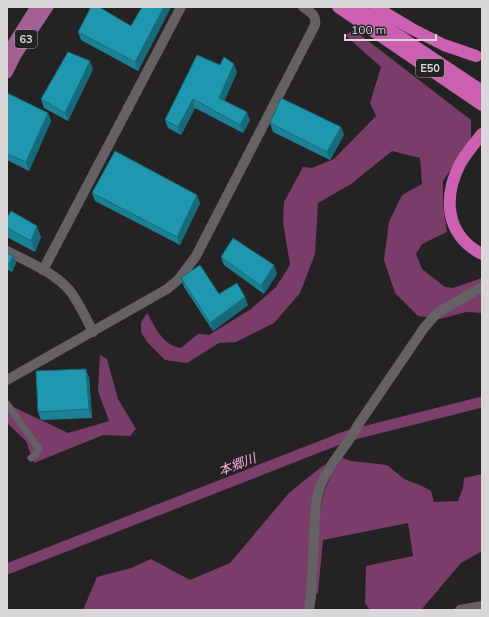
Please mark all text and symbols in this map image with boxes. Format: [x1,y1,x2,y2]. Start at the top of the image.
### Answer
scale bar [345,16,436,42]
text: 100 m [351,22,386,37]
road number: 63 [15,30,37,48]
road number: E50 [416,59,444,77]
water label: 本郷川 [216,449,260,478]

